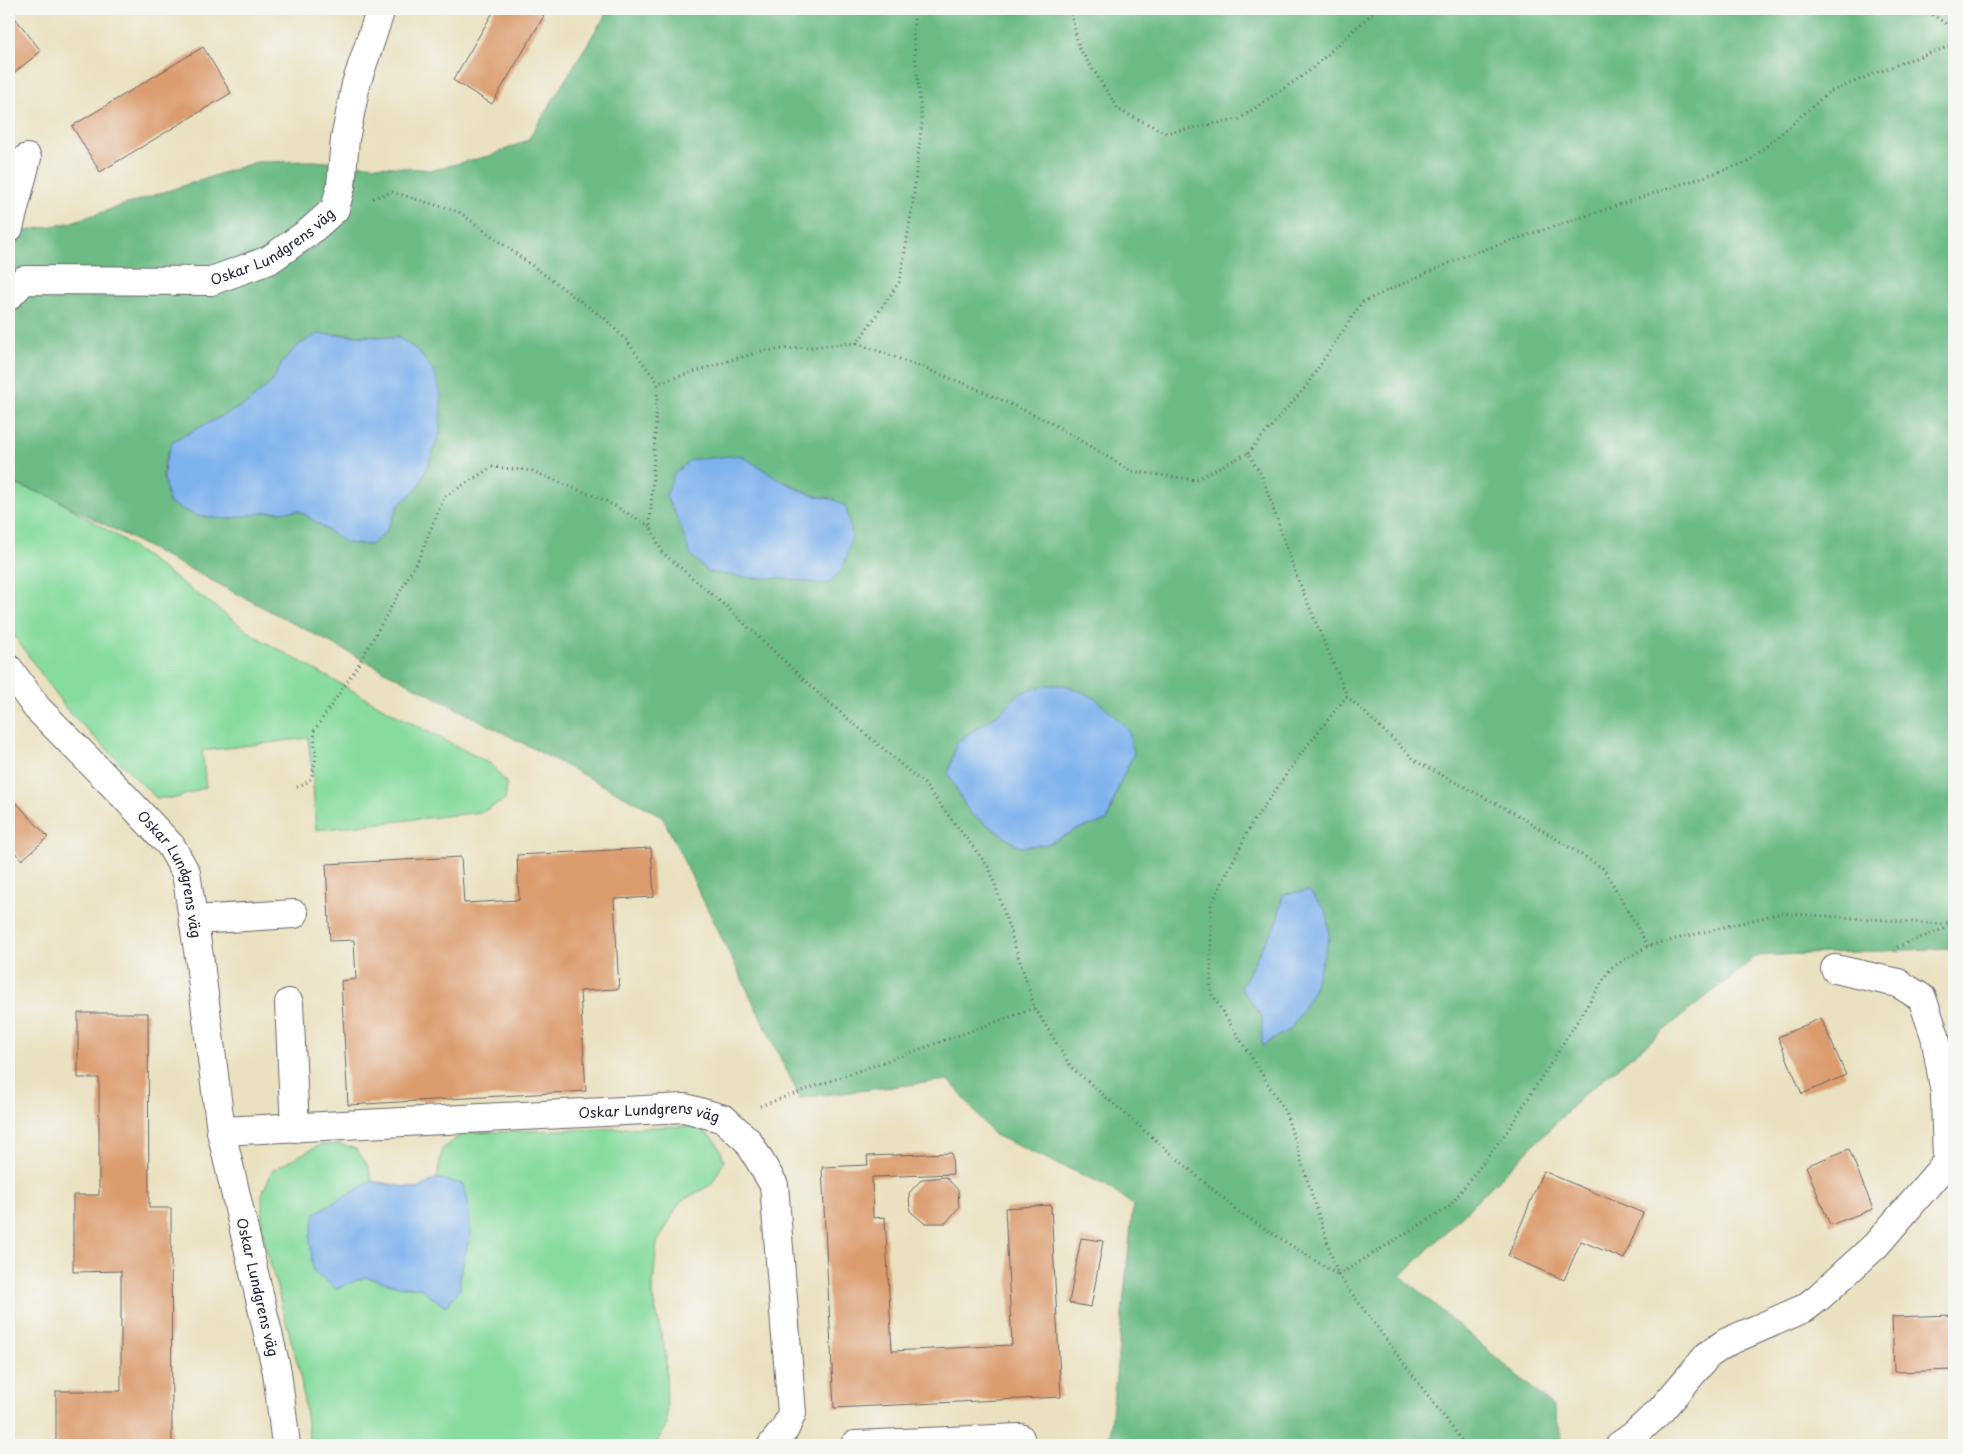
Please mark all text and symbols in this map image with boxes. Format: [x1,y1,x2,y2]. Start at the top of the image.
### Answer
street label: Oskar Lundgrens väg [207,203,339,290]
street label: Oskar Lundgrens väg [133,805,207,939]
street label: Oskar Lundgrens väg [578,1097,722,1127]
street label: Oskar Lundgrens väg [231,1216,284,1359]

